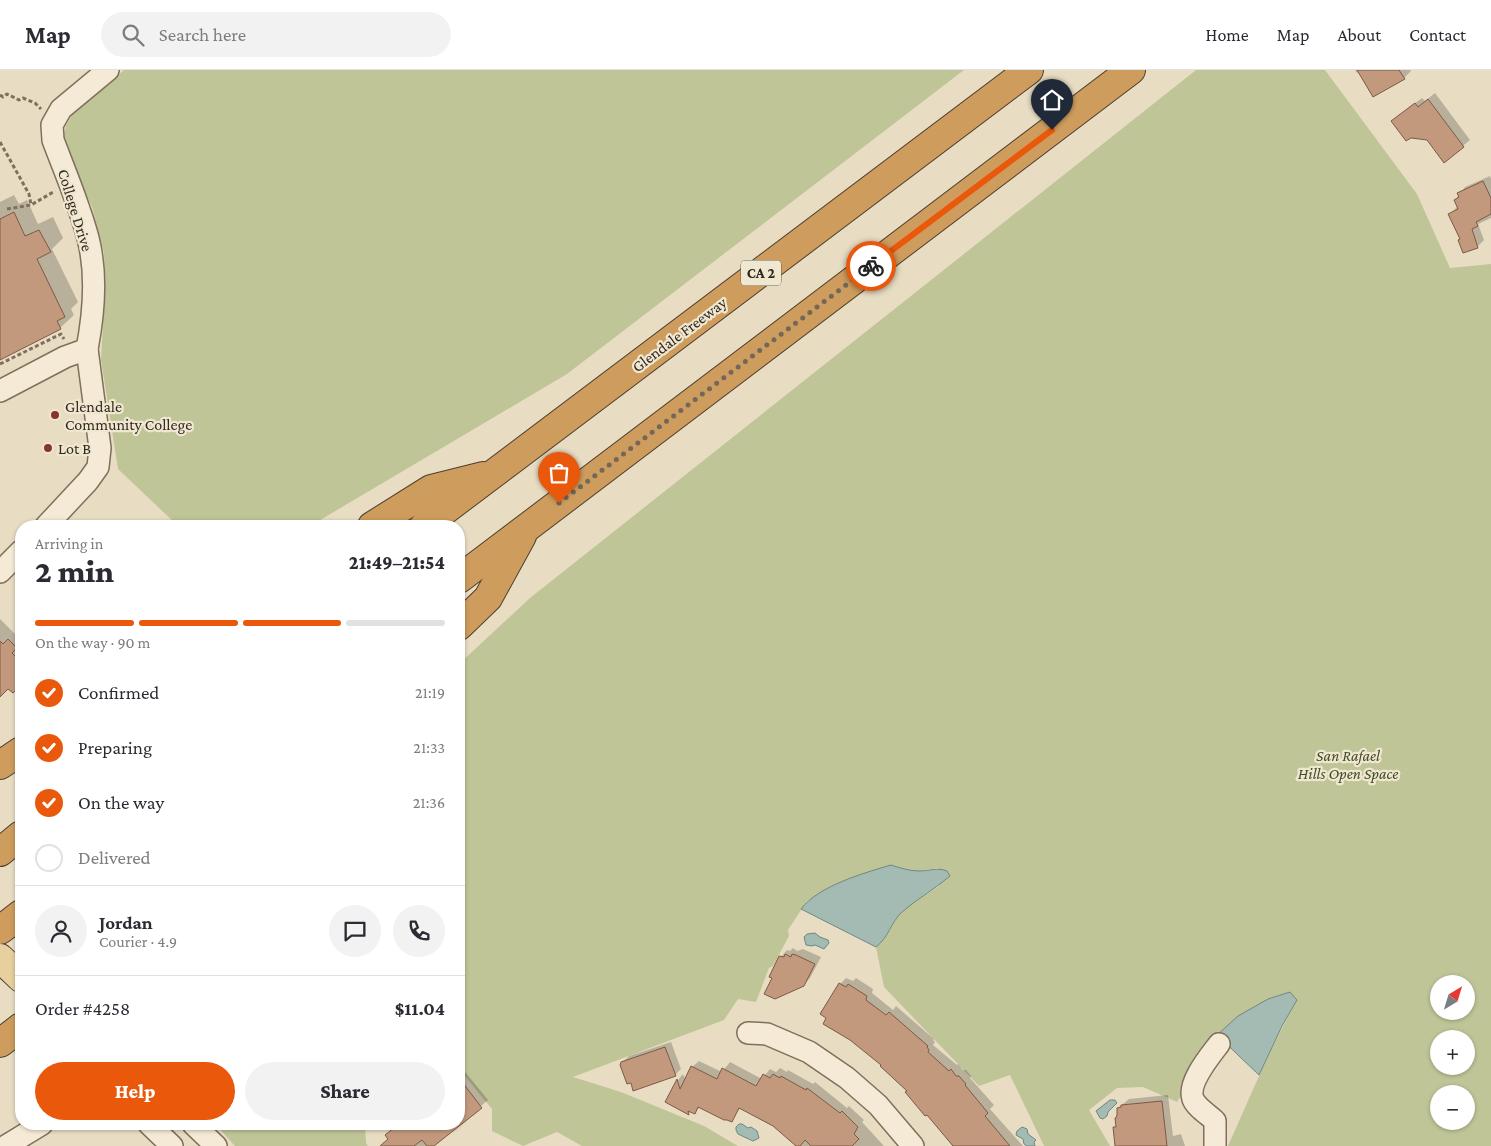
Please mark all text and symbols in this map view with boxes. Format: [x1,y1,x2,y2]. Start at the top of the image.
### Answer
search box [101,12,451,57]
text: Map [25,21,71,48]
icon: search [119,21,147,49]
text: Search here [159,24,246,45]
text: Home [1206,25,1249,45]
text: Map [1277,25,1309,45]
text: About [1337,25,1381,45]
text: Contact [1409,25,1466,45]
pin [1031,79,1073,130]
icon: home [1038,86,1066,114]
street label: College Drive [54,167,96,254]
courier [846,241,896,291]
icon: bike [857,252,885,280]
road number: CA 2 [741,260,781,286]
street label: Glendale Freeway [629,293,731,376]
place label: Glendale Community College [65,398,192,434]
marker: Glendale Community College [49,409,61,421]
place label: Lot B [58,440,91,457]
marker: Lot B [42,442,54,454]
pin [538,452,580,503]
icon: bag [545,459,573,487]
text: Arriving in [35,535,103,552]
text: 21:49–21:54 [349,552,445,573]
text: 2 min [35,553,114,589]
text: On the way · 90 m [35,634,150,651]
icon: check [35,679,63,707]
text: Confirmed [78,682,159,703]
text: 21:19 [415,684,445,701]
icon: check [35,734,63,762]
text: Preparing [78,737,152,758]
text: 21:33 [413,739,445,756]
park label: San Rafael Hills Open Space [1298,747,1398,783]
icon: check [35,789,63,817]
text: On the way [78,792,164,813]
text: 21:36 [413,794,445,811]
text: Delivered [78,847,151,868]
button: person [35,905,87,957]
button: chat [329,905,381,957]
button: phone [393,905,445,957]
text: Jordan [99,912,153,933]
text: Courier · 4.9 [99,933,177,950]
north arrow [1430,975,1475,1020]
map controls [1430,975,1475,1130]
text: Order #4258 [35,998,130,1019]
text: $11.04 [395,998,445,1019]
button: + [1430,1030,1475,1075]
button: Help [35,1062,235,1120]
button: Share [245,1062,445,1120]
button: − [1430,1085,1475,1130]

